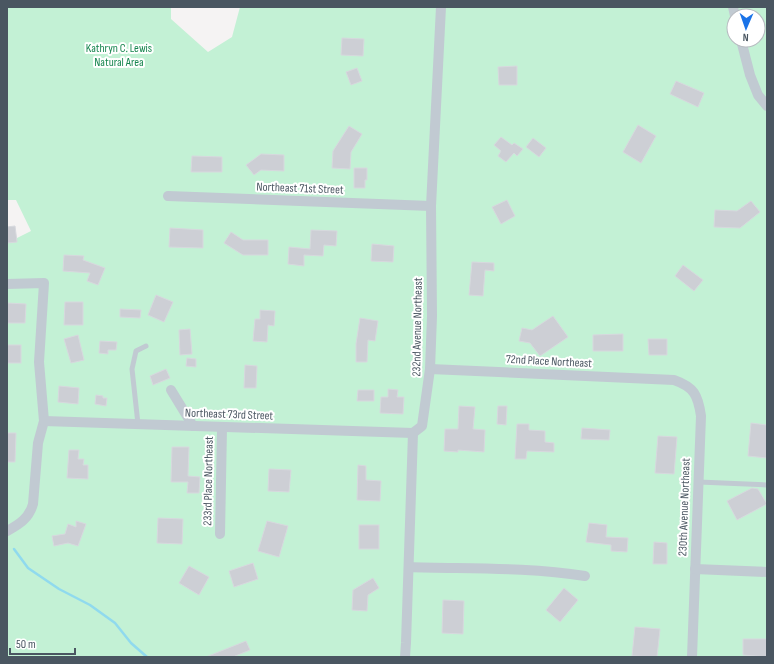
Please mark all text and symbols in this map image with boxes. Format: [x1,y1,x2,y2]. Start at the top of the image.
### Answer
north arrow [726,8,766,48]
text: N [742,31,749,44]
park label: Kathryn C. Lewis Natural Area [86,41,152,70]
street label: Northeast 71st Street [256,179,344,198]
street label: 232nd Avenue Northeast [409,277,426,377]
street label: 72nd Place Northeast [506,352,593,371]
street label: Northeast 73rd Street [185,405,274,424]
street label: 233rd Place Northeast [200,436,217,526]
street label: 230th Avenue Northeast [675,457,694,556]
scale bar [10,630,75,656]
text: 50 m [16,637,36,652]

